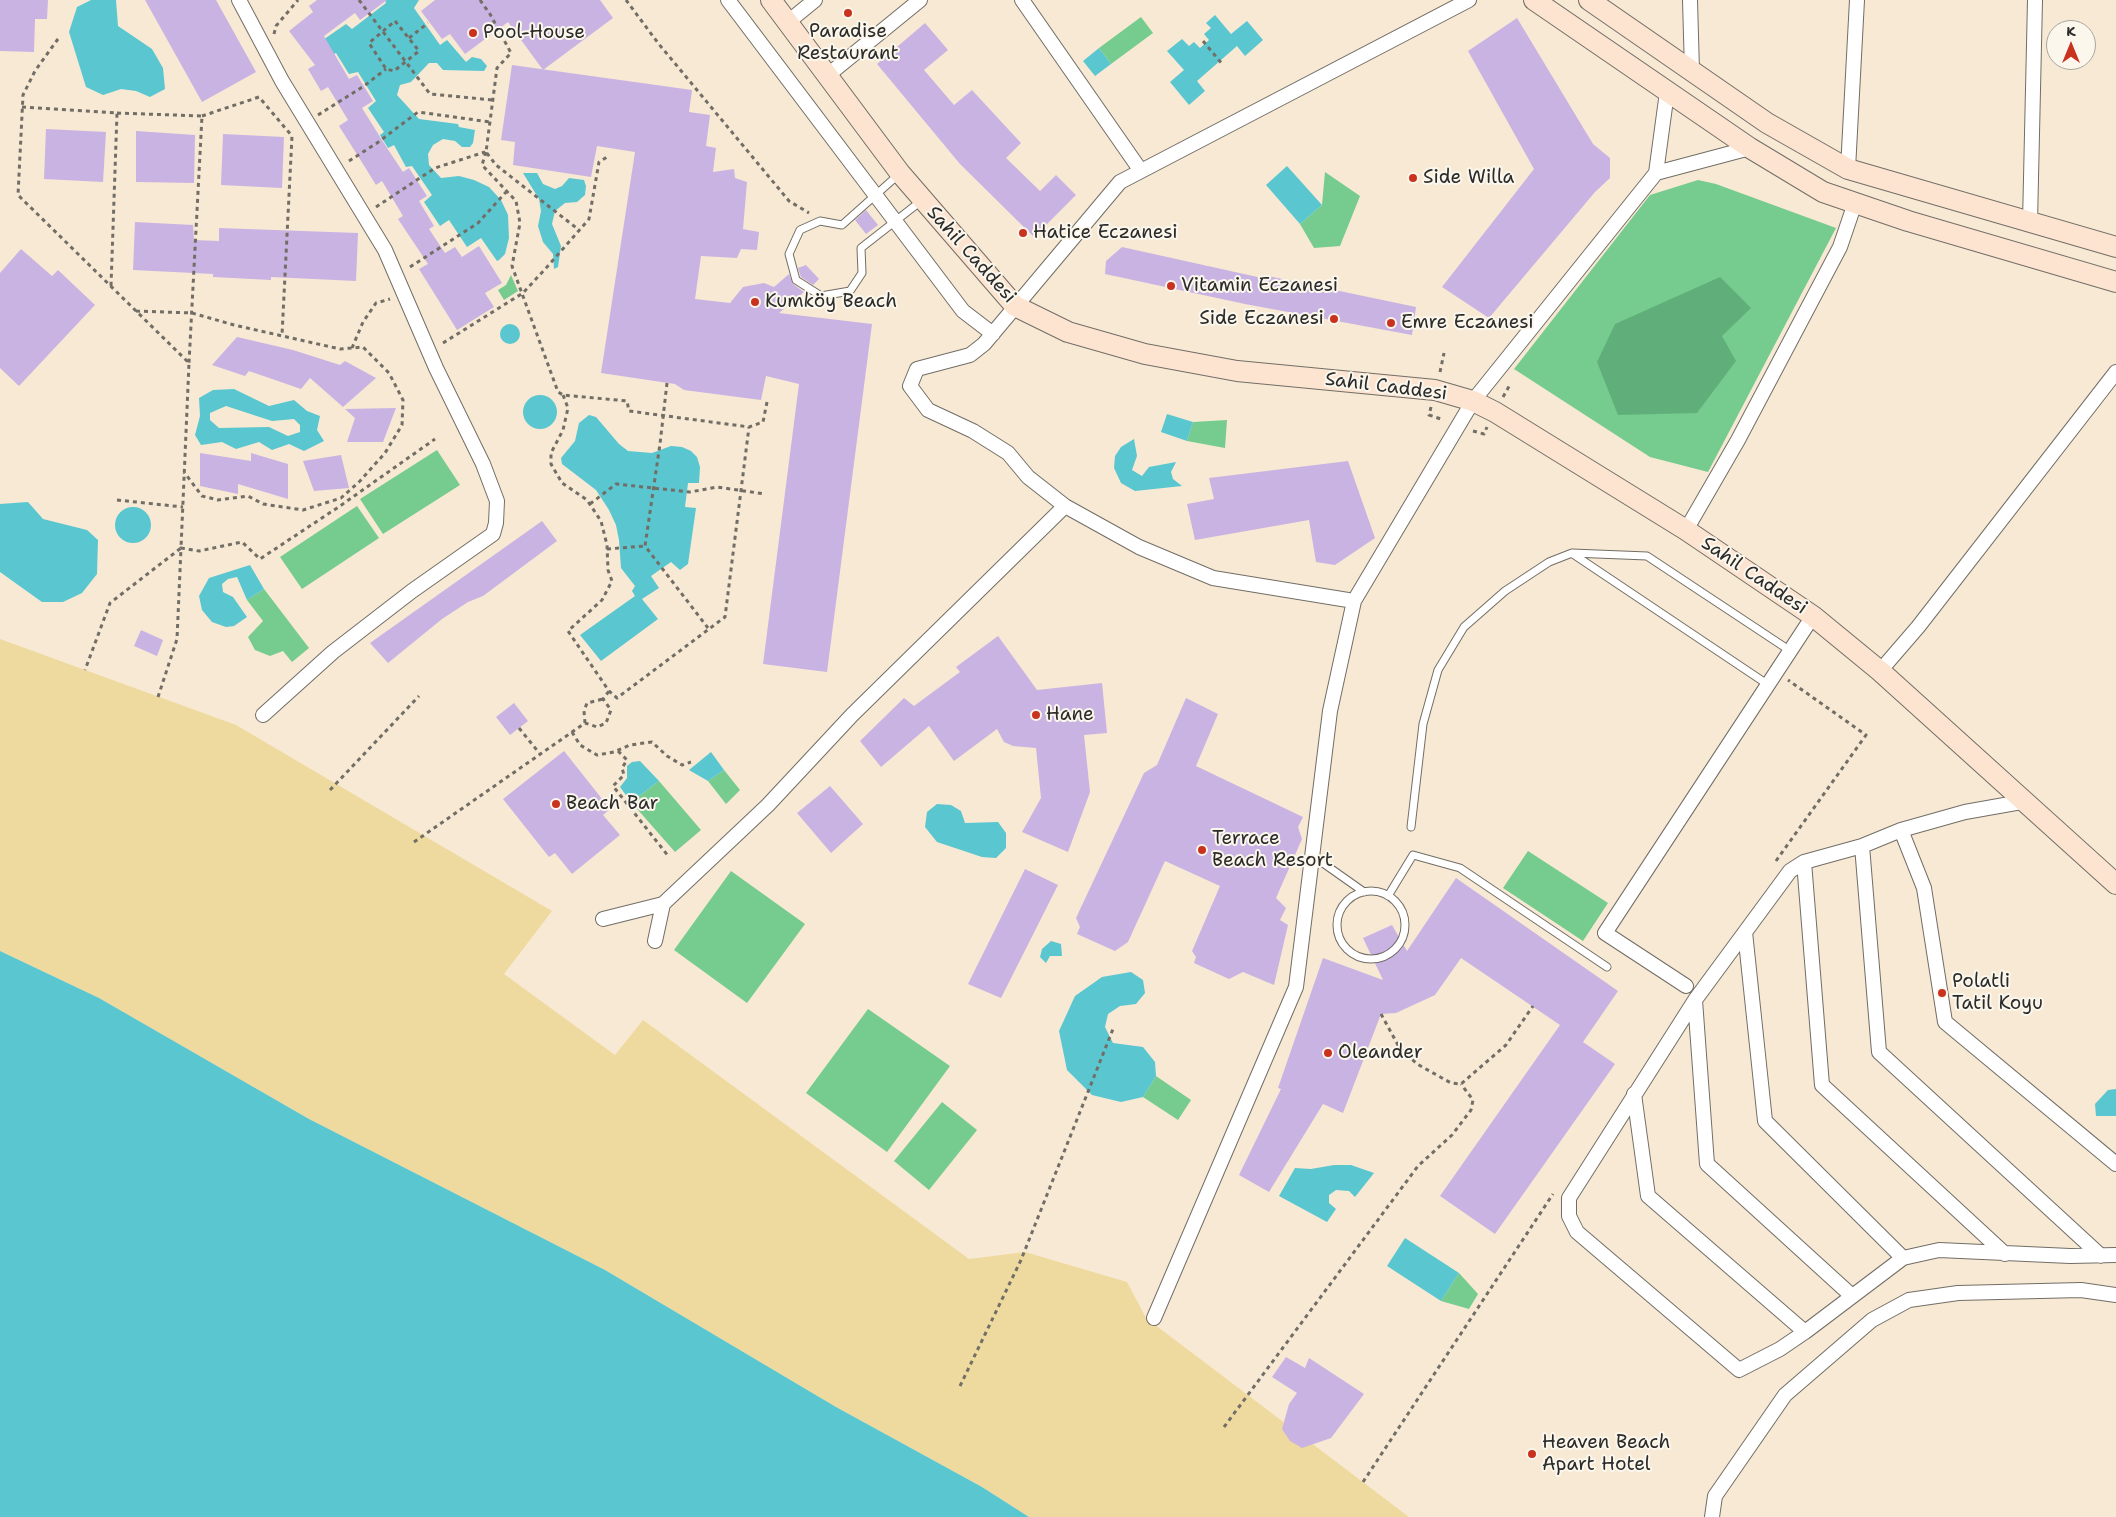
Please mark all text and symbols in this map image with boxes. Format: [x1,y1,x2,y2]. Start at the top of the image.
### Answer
marker: Paradise Restaurant [842,7,854,19]
north arrow [2046,20,2096,70]
place label: Paradise Restaurant [797,21,899,65]
place label: Pool-House [483,22,585,44]
text: K [2066,22,2076,40]
marker: Pool-House [467,27,479,39]
place label: Side Willa [1423,167,1514,189]
marker: Side Willa [1407,172,1419,184]
street label: Sahil Caddesi [921,202,1021,308]
place label: Hatice Eczanesi [1033,222,1178,244]
marker: Hatice Eczanesi [1017,227,1029,239]
place label: Vitamin Eczanesi [1181,275,1338,297]
marker: Vitamin Eczanesi [1165,280,1177,292]
place label: Kumköy Beach [765,291,897,313]
marker: Kumköy Beach [749,296,761,308]
place label: Side Eczanesi [1199,308,1324,330]
place label: Emre Eczanesi [1401,312,1534,334]
marker: Side Eczanesi [1328,313,1340,325]
marker: Emre Eczanesi [1385,317,1397,329]
street label: Sahil Caddesi [1324,368,1448,406]
street label: Sahil Caddesi [1697,532,1811,620]
place label: Hane [1046,704,1094,726]
marker: Hane [1030,709,1042,721]
place label: Beach Bar [566,793,658,815]
marker: Beach Bar [550,798,562,810]
place label: Terrace Beach Resort [1212,828,1333,872]
marker: Terrace Beach Resort [1196,844,1208,856]
place label: Polatli Tatil Koyu [1952,971,2043,1015]
marker: Polatli Tatil Koyu [1936,987,1948,999]
place label: Oleander [1338,1042,1423,1064]
marker: Oleander [1322,1047,1334,1059]
place label: Heaven Beach Apart Hotel [1542,1432,1670,1476]
marker: Heaven Beach Apart Hotel [1526,1448,1538,1460]

